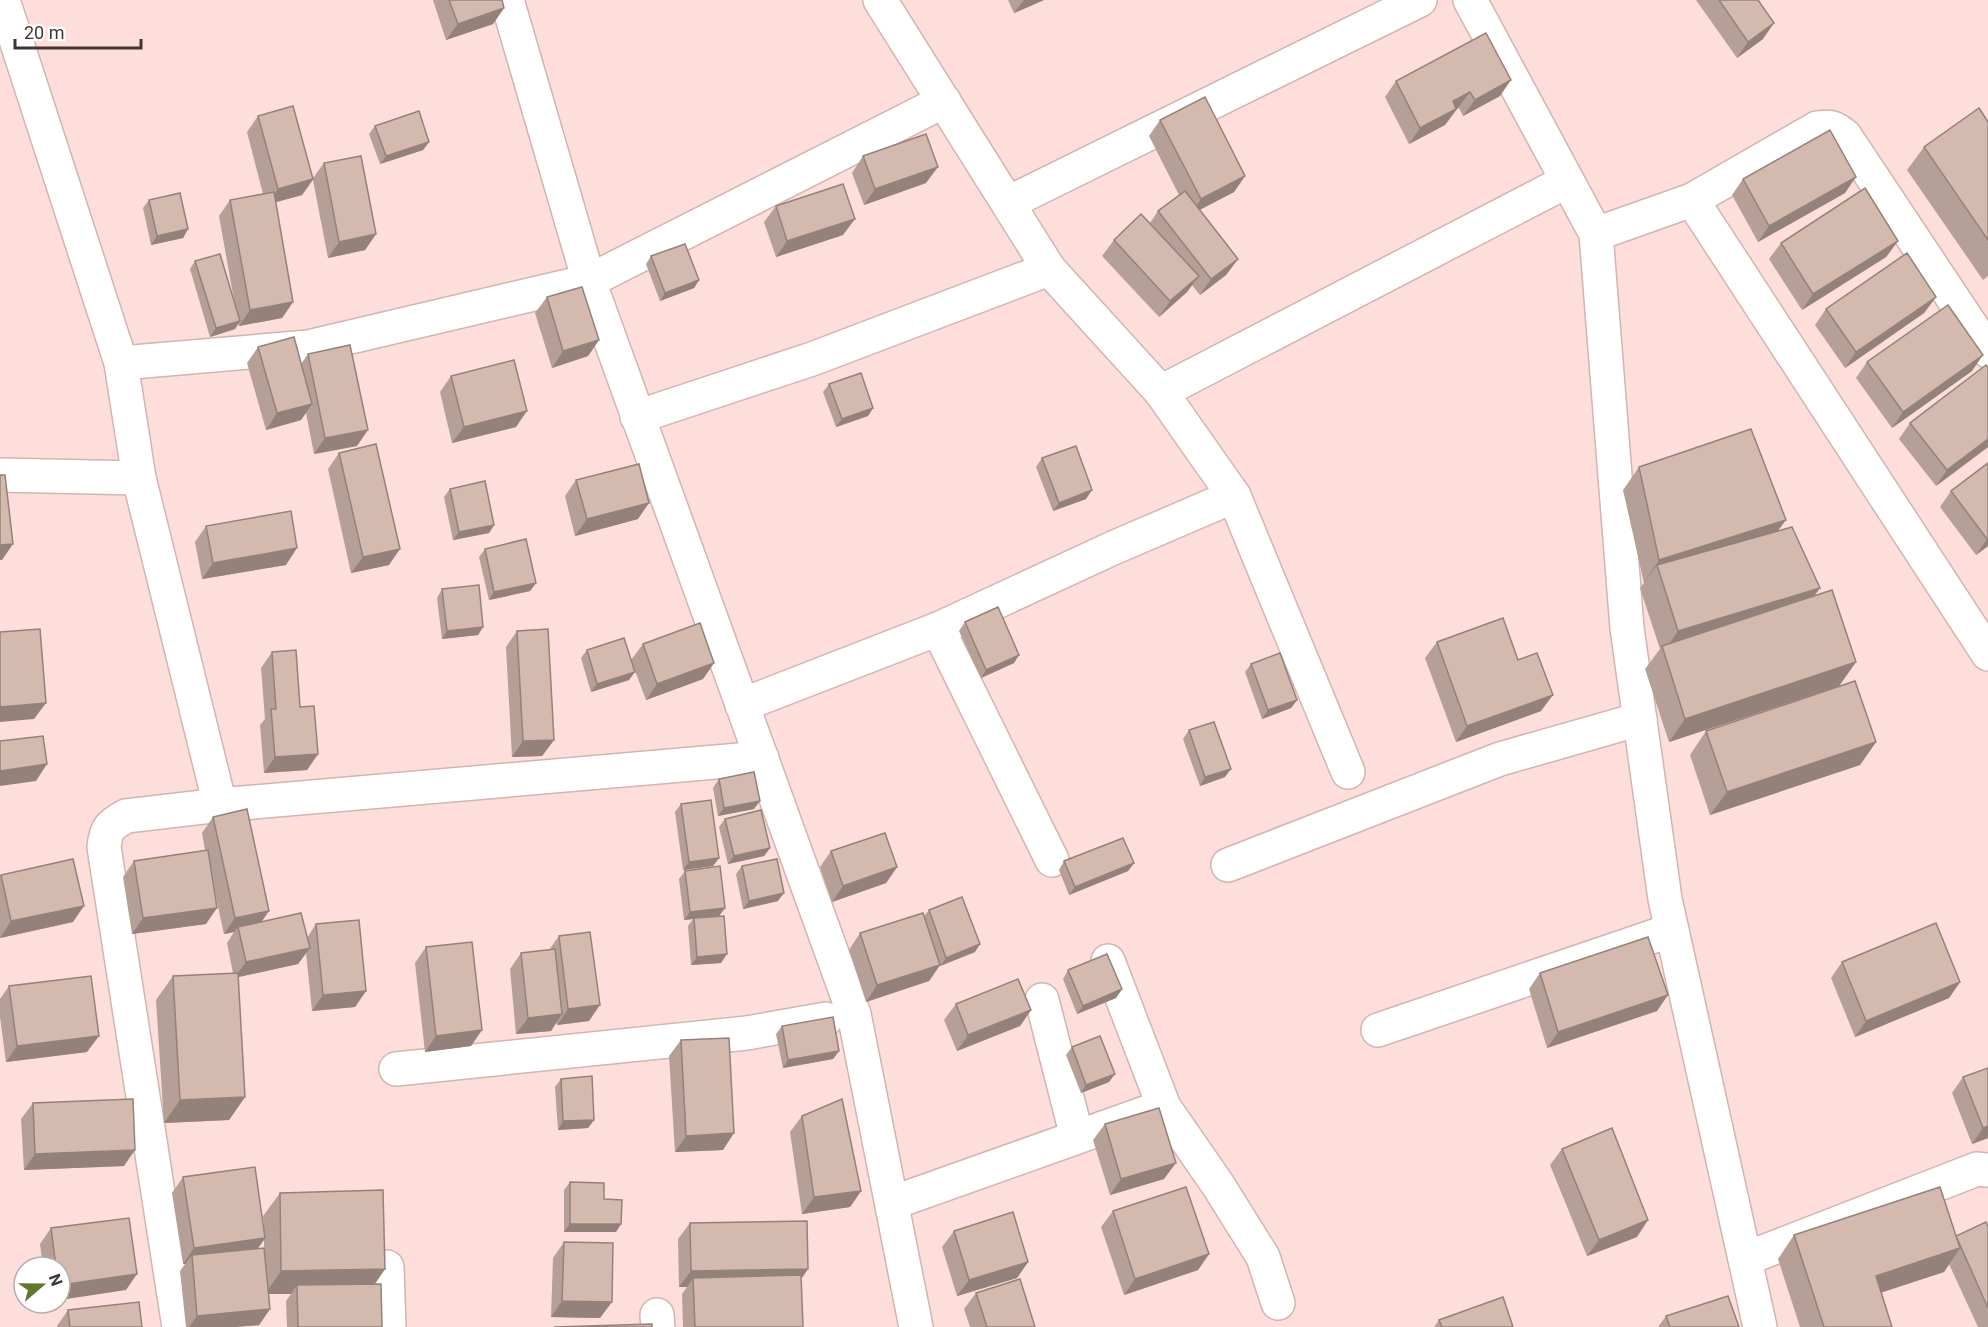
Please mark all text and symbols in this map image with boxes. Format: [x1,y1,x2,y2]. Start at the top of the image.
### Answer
scale bar [15,12,141,50]
text: 20 m [24,22,64,43]
north arrow [12,1255,72,1315]
text: N [45,1271,66,1289]

